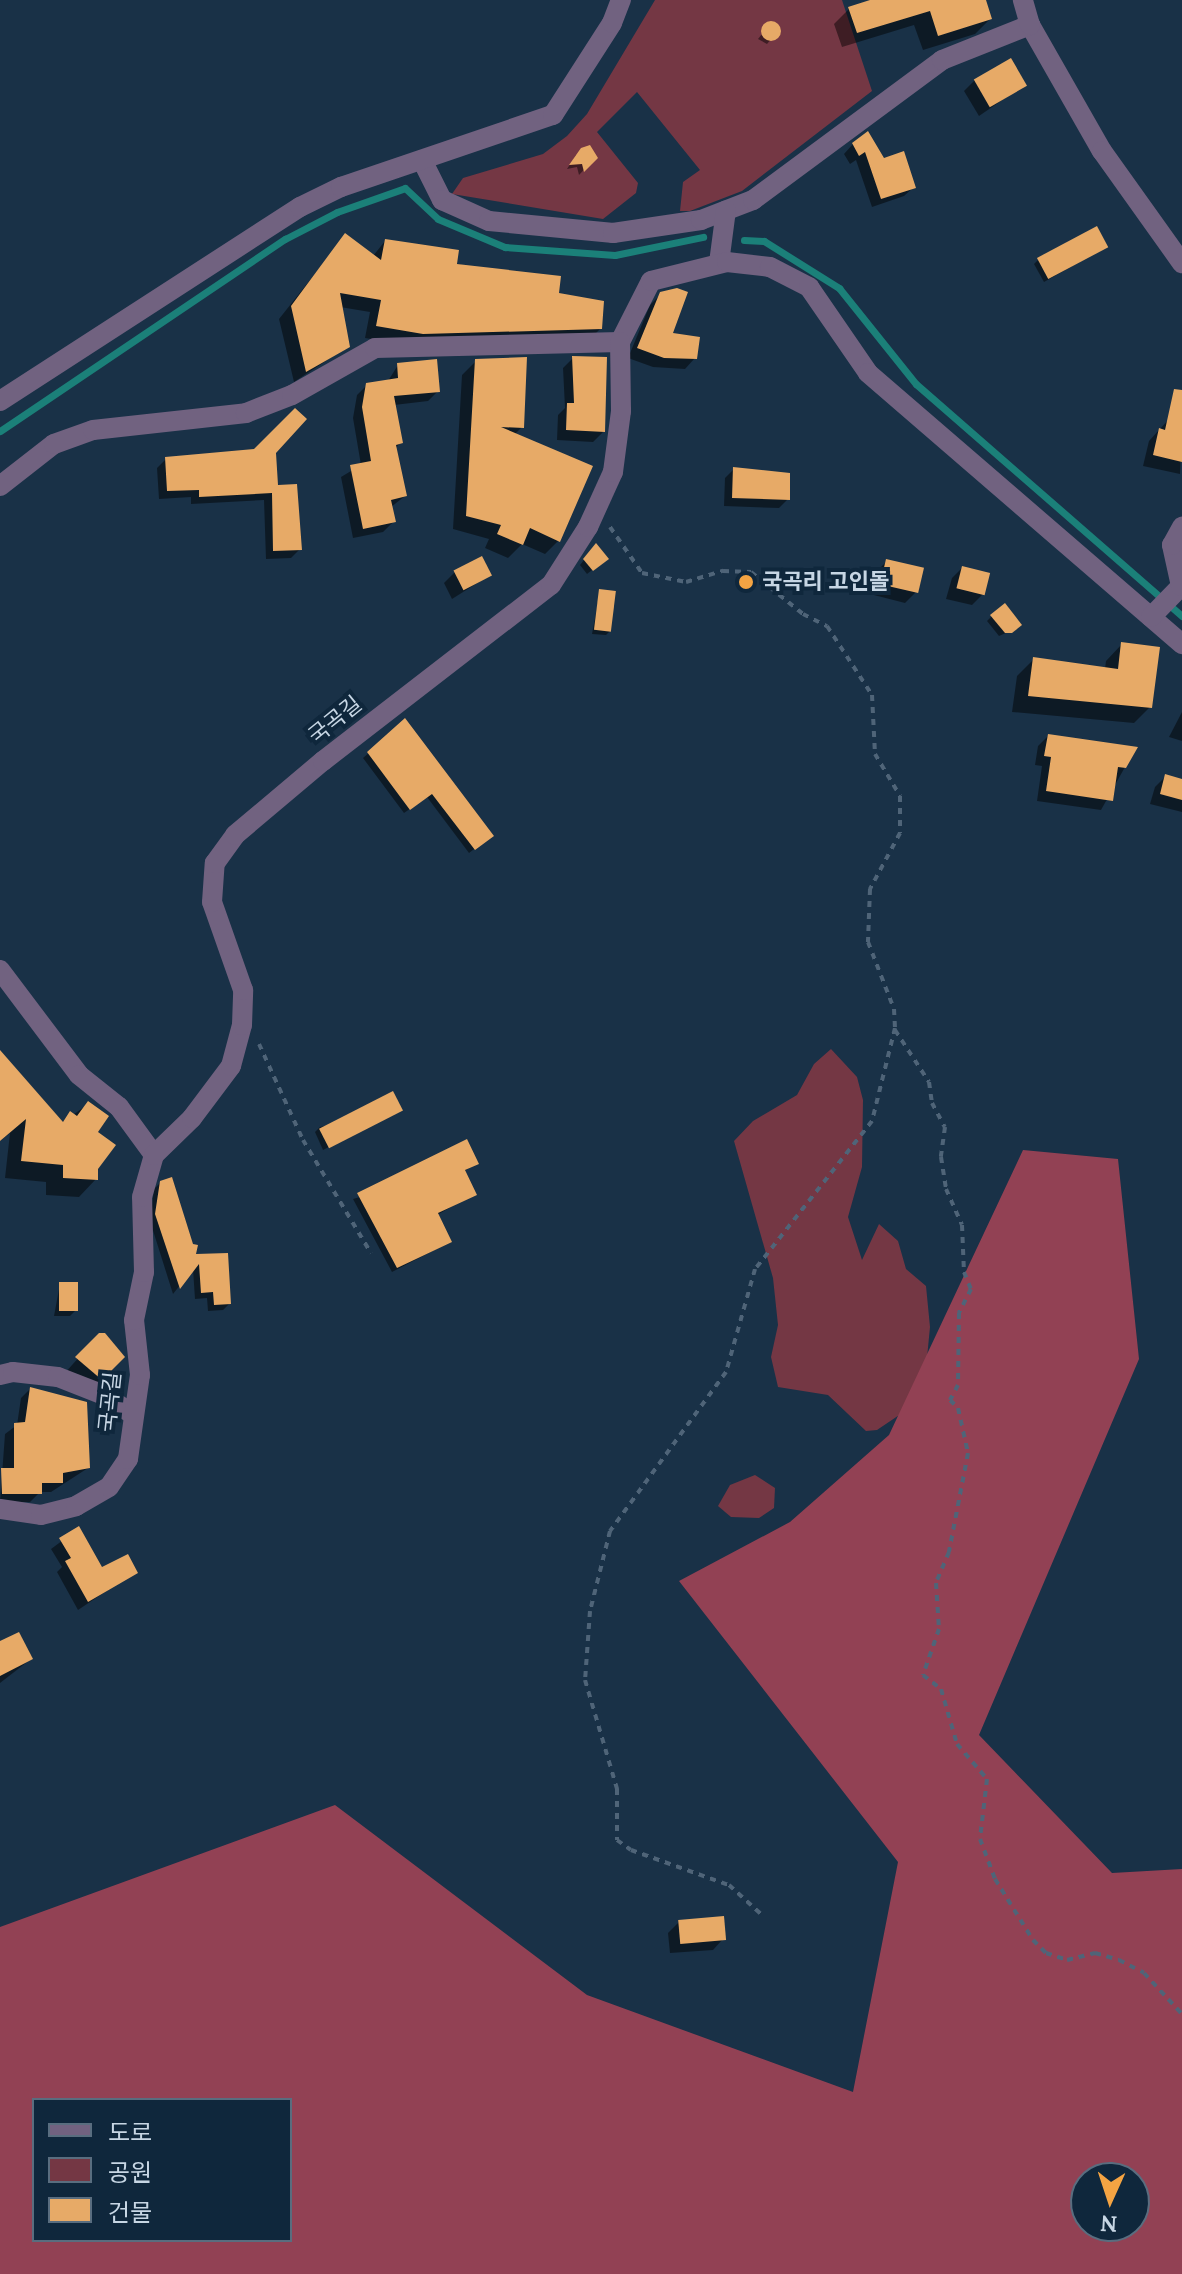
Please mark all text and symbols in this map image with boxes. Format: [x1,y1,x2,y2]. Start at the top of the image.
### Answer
place label: 국곡리 고인돌 [762,569,889,595]
marker: 국곡리 고인돌 [737,573,755,591]
street label: 국곡길 [303,691,367,749]
street label: 국곡길 [94,1370,126,1434]
legend [32,2098,292,2242]
text: 도로 [108,2117,152,2148]
text: 공원 [108,2157,152,2188]
north arrow [1070,2162,1150,2242]
text: 건물 [108,2197,152,2228]
text: N [1100,2210,1118,2238]

